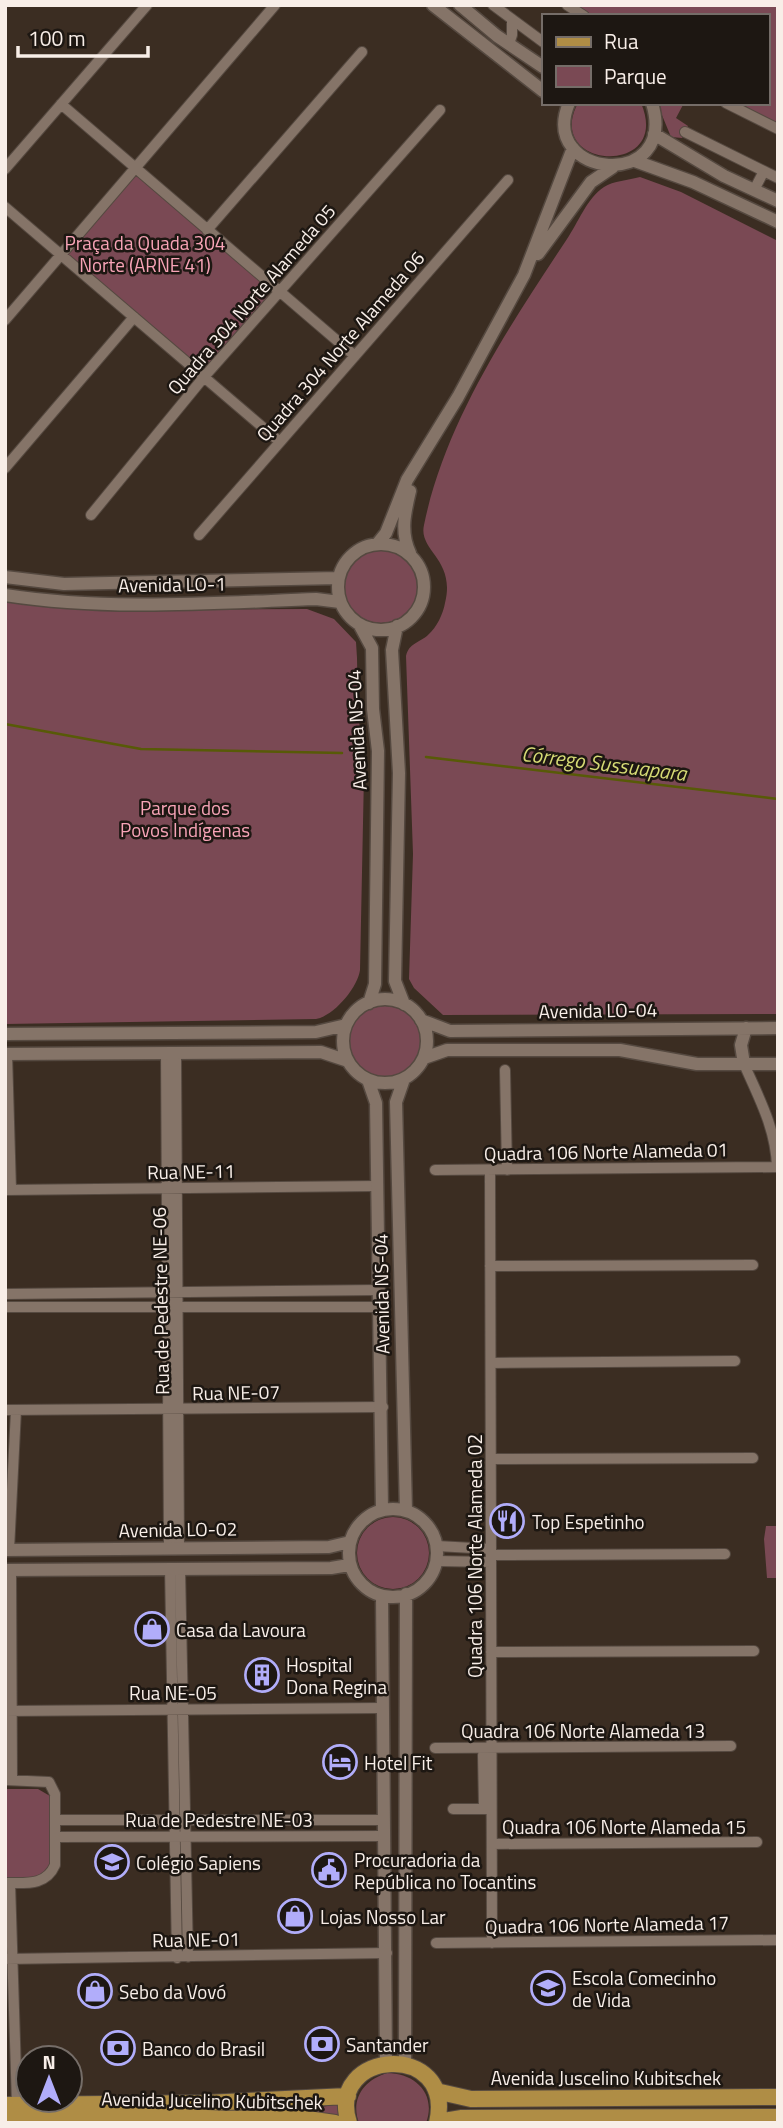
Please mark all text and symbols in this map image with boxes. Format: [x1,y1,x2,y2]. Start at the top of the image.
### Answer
scale bar [18,14,147,58]
legend [542,14,769,105]
text: 100 m [28,22,85,54]
text: Rua [604,25,639,57]
text: Parque [604,60,667,92]
street label: Quadra 304 Norte Alameda 05 [160,197,342,401]
park label: Praça da Quada 304 Norte (ARNE 41) [65,228,225,279]
street label: Quadra 304 Norte Alameda 06 [249,244,431,448]
street label: Avenida LO-1 [118,569,226,599]
street label: Avenida NS-04 [338,669,374,791]
water label: Córrego Sussuapara [520,737,690,789]
park label: Parque dos Povos Indígenas [120,793,250,844]
street label: Avenida LO-04 [538,994,658,1026]
street label: Quadra 106 Norte Alameda 01 [484,1134,728,1168]
street label: Rua NE-11 [147,1156,235,1186]
street label: Rua de Pedestre NE-06 [144,1207,176,1395]
street label: Avenida NS-04 [365,1234,397,1354]
street label: Rua NE-07 [192,1377,280,1407]
street label: Quadra 106 Norte Alameda 02 [460,1434,489,1678]
restaurant icon: Top Espetinho [488,1502,526,1540]
place label: Top Espetinho [532,1507,645,1536]
street label: Avenida LO-02 [118,1513,238,1545]
shop icon: Casa da Lavoura [133,1610,171,1648]
place label: Casa da Lavoura [176,1615,306,1644]
place label: Hospital Dona Regina [286,1650,387,1701]
building icon: Hospital Dona Regina [243,1656,281,1694]
street label: Rua NE-05 [129,1678,217,1707]
street label: Quadra 106 Norte Alameda 13 [461,1716,705,1745]
hotel icon: Hotel Fit [321,1743,359,1781]
place label: Hotel Fit [364,1748,433,1777]
street label: Rua de Pedestre NE-03 [125,1805,313,1834]
street label: Quadra 106 Norte Alameda 15 [502,1812,746,1841]
school or university icon: Colégio Sapiens [93,1843,131,1881]
place label: Procuradoria da República no Tocantins [354,1845,536,1896]
place label: Colégio Sapiens [136,1848,261,1877]
public building icon: Procuradoria da República no Tocantins [310,1851,348,1889]
shop icon: Lojas Nosso Lar [276,1897,314,1935]
place label: Lojas Nosso Lar [320,1902,446,1931]
street label: Quadra 106 Norte Alameda 17 [485,1907,729,1941]
street label: Rua NE-01 [152,1924,240,1954]
place label: Escola Comecinho de Vida [572,1963,716,2014]
school or university icon: Escola Comecinho de Vida [529,1969,567,2007]
shop icon: Sebo da Vovó [76,1972,114,2010]
place label: Sebo da Vovó [119,1977,226,2006]
bank icon: Santander [303,2025,341,2063]
bank icon: Banco do Brasil [99,2029,137,2067]
place label: Santander [346,2030,429,2059]
place label: Banco do Brasil [142,2034,265,2063]
north arrow [14,2044,84,2114]
text: N [42,2047,56,2076]
street label: Avenida Juscelino Kubitschek [491,2063,721,2092]
street label: Avenida Jucelino Kubitschek [101,2084,323,2116]

